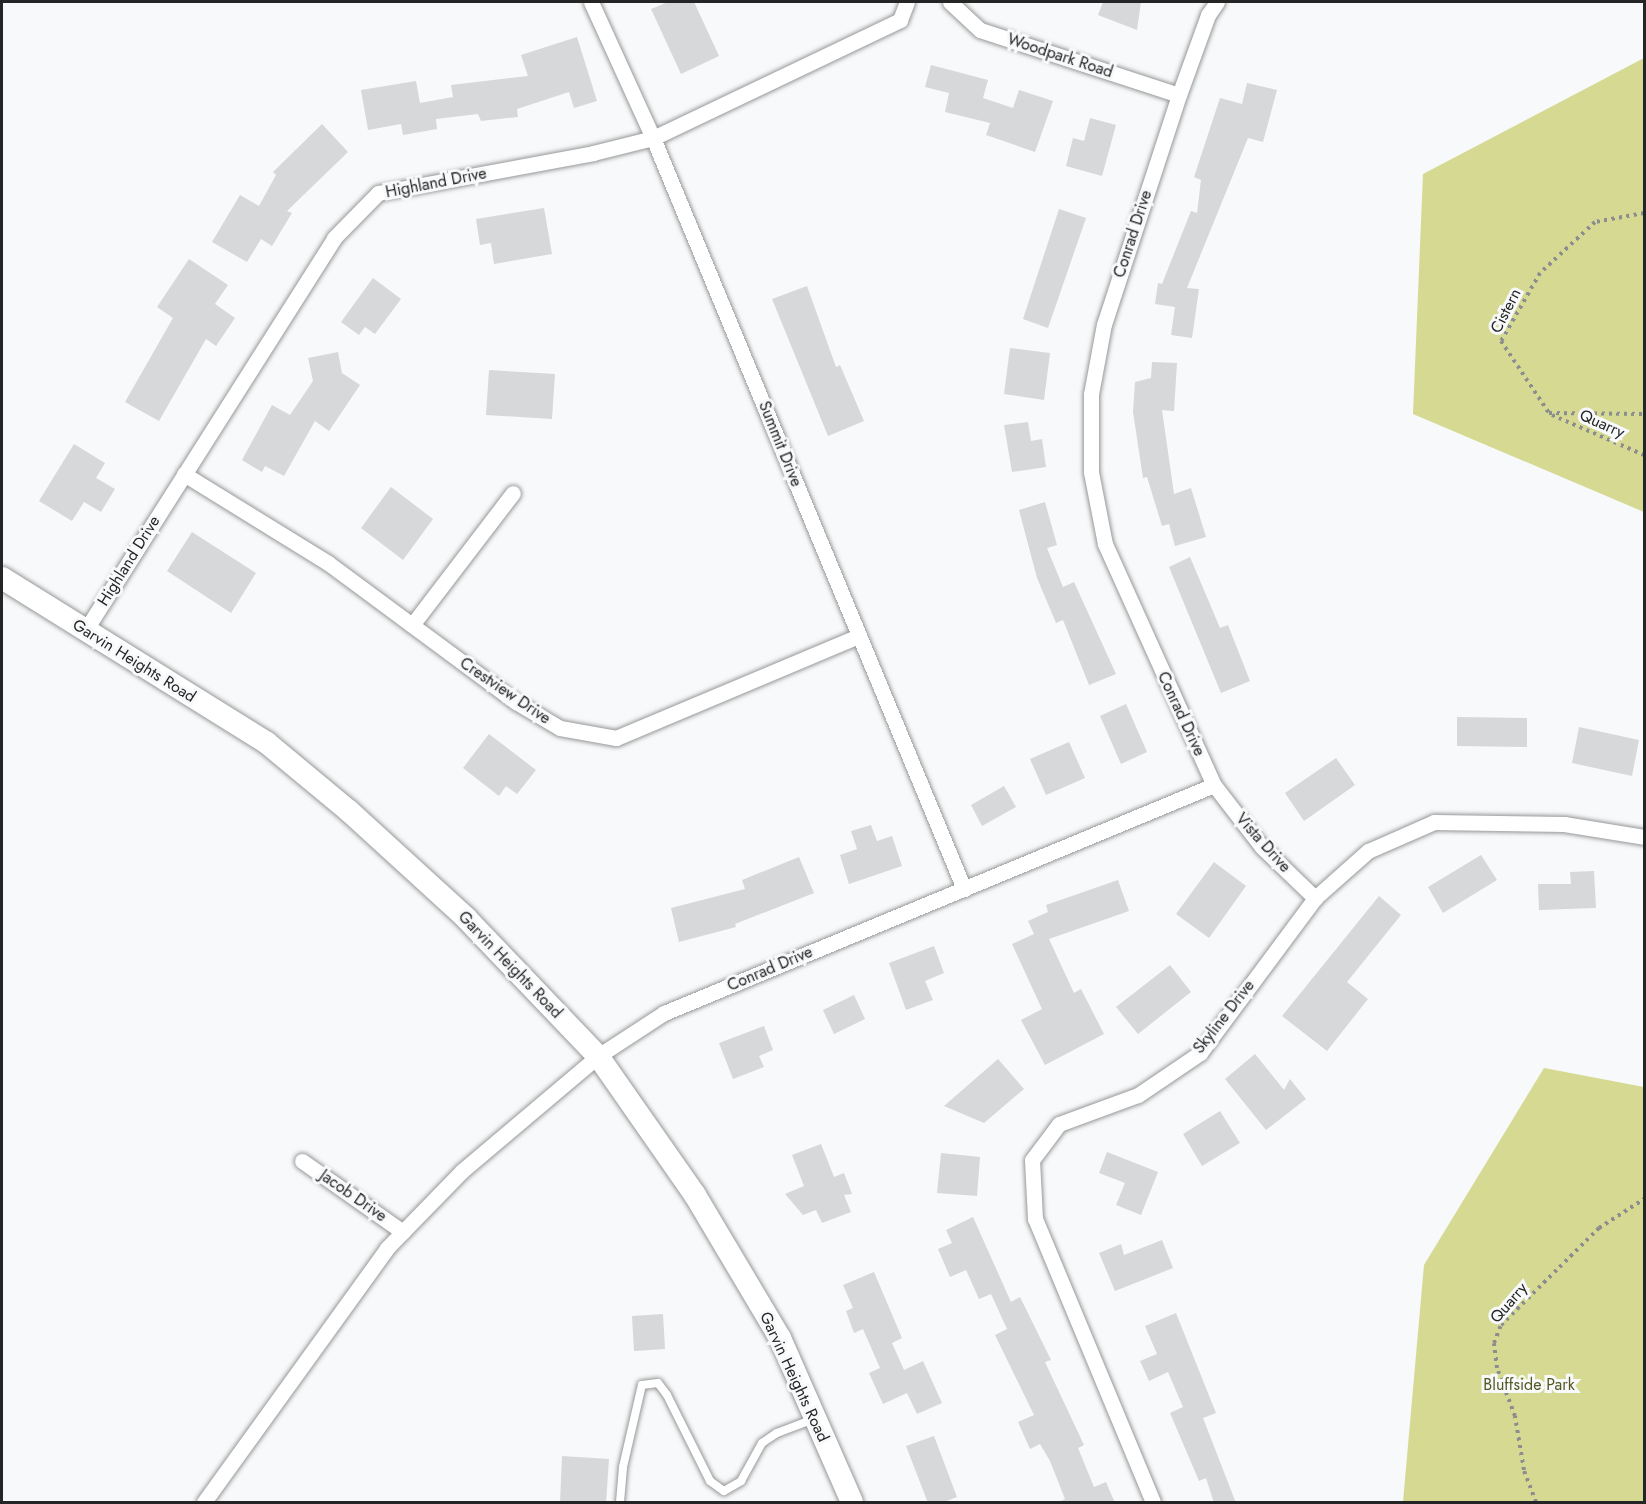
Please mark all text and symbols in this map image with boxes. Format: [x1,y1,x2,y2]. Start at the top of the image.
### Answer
street label: Woodpark Road [1005,30,1115,82]
street label: Highland Drive [384,164,488,202]
street label: Conrad Drive [1110,188,1156,280]
street label: Cistern [1487,285,1525,337]
street label: Summit Drive [754,398,806,490]
street label: Quarry [1577,406,1627,442]
street label: Highland Drive [94,512,164,610]
street label: Garvin Heights Road [69,615,199,707]
street label: Crestview Drive [456,654,554,728]
street label: Conrad Drive [1153,669,1209,759]
street label: Vista Drive [1231,809,1295,877]
street label: Garvin Heights Road [454,907,566,1023]
street label: Conrad Drive [724,942,816,996]
street label: Skyline Drive [1189,976,1259,1058]
street label: Jacob Drive [316,1166,390,1226]
street label: Quarry [1486,1279,1532,1327]
street label: Garvin Heights Road [755,1309,833,1445]
park label: Bluffside Park [1483,1375,1575,1395]

